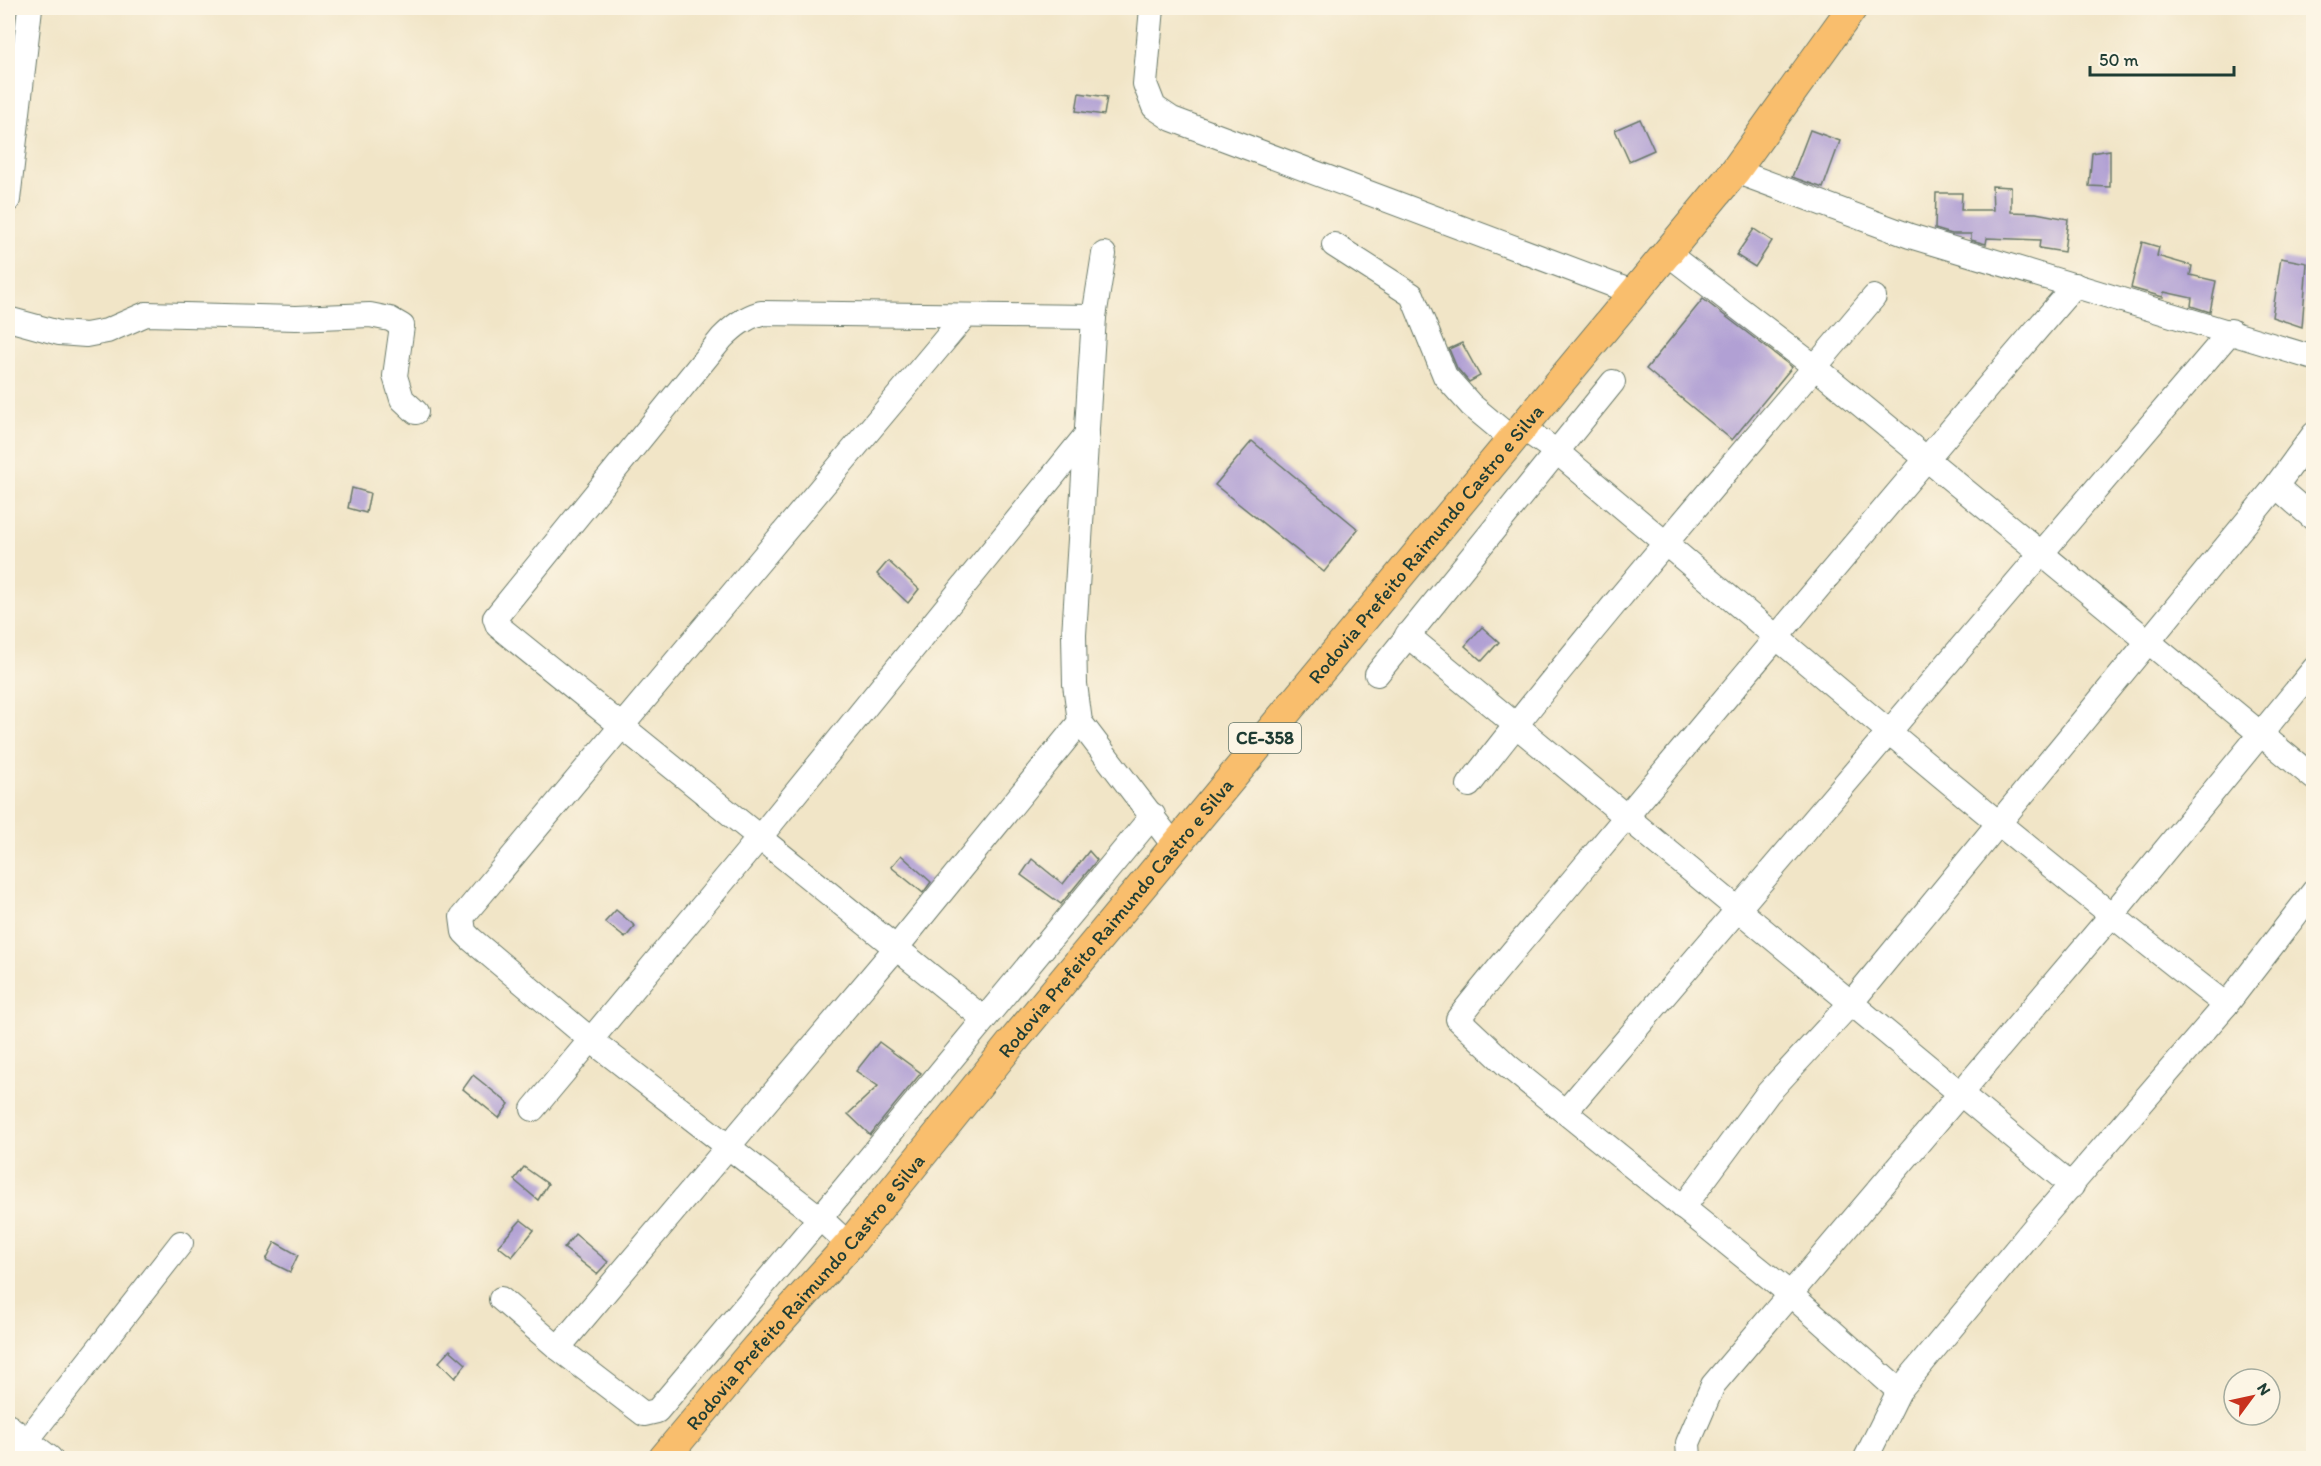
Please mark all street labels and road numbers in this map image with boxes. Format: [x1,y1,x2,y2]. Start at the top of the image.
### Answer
street label: Rodovia Prefeito Raimundo Castro e Silva [1303,399,1549,688]
road number: CE-358 [1229,723,1301,753]
street label: Rodovia Prefeito Raimundo Castro e Silva [993,773,1238,1062]
street label: Rodovia Prefeito Raimundo Castro e Silva [681,1149,930,1435]

